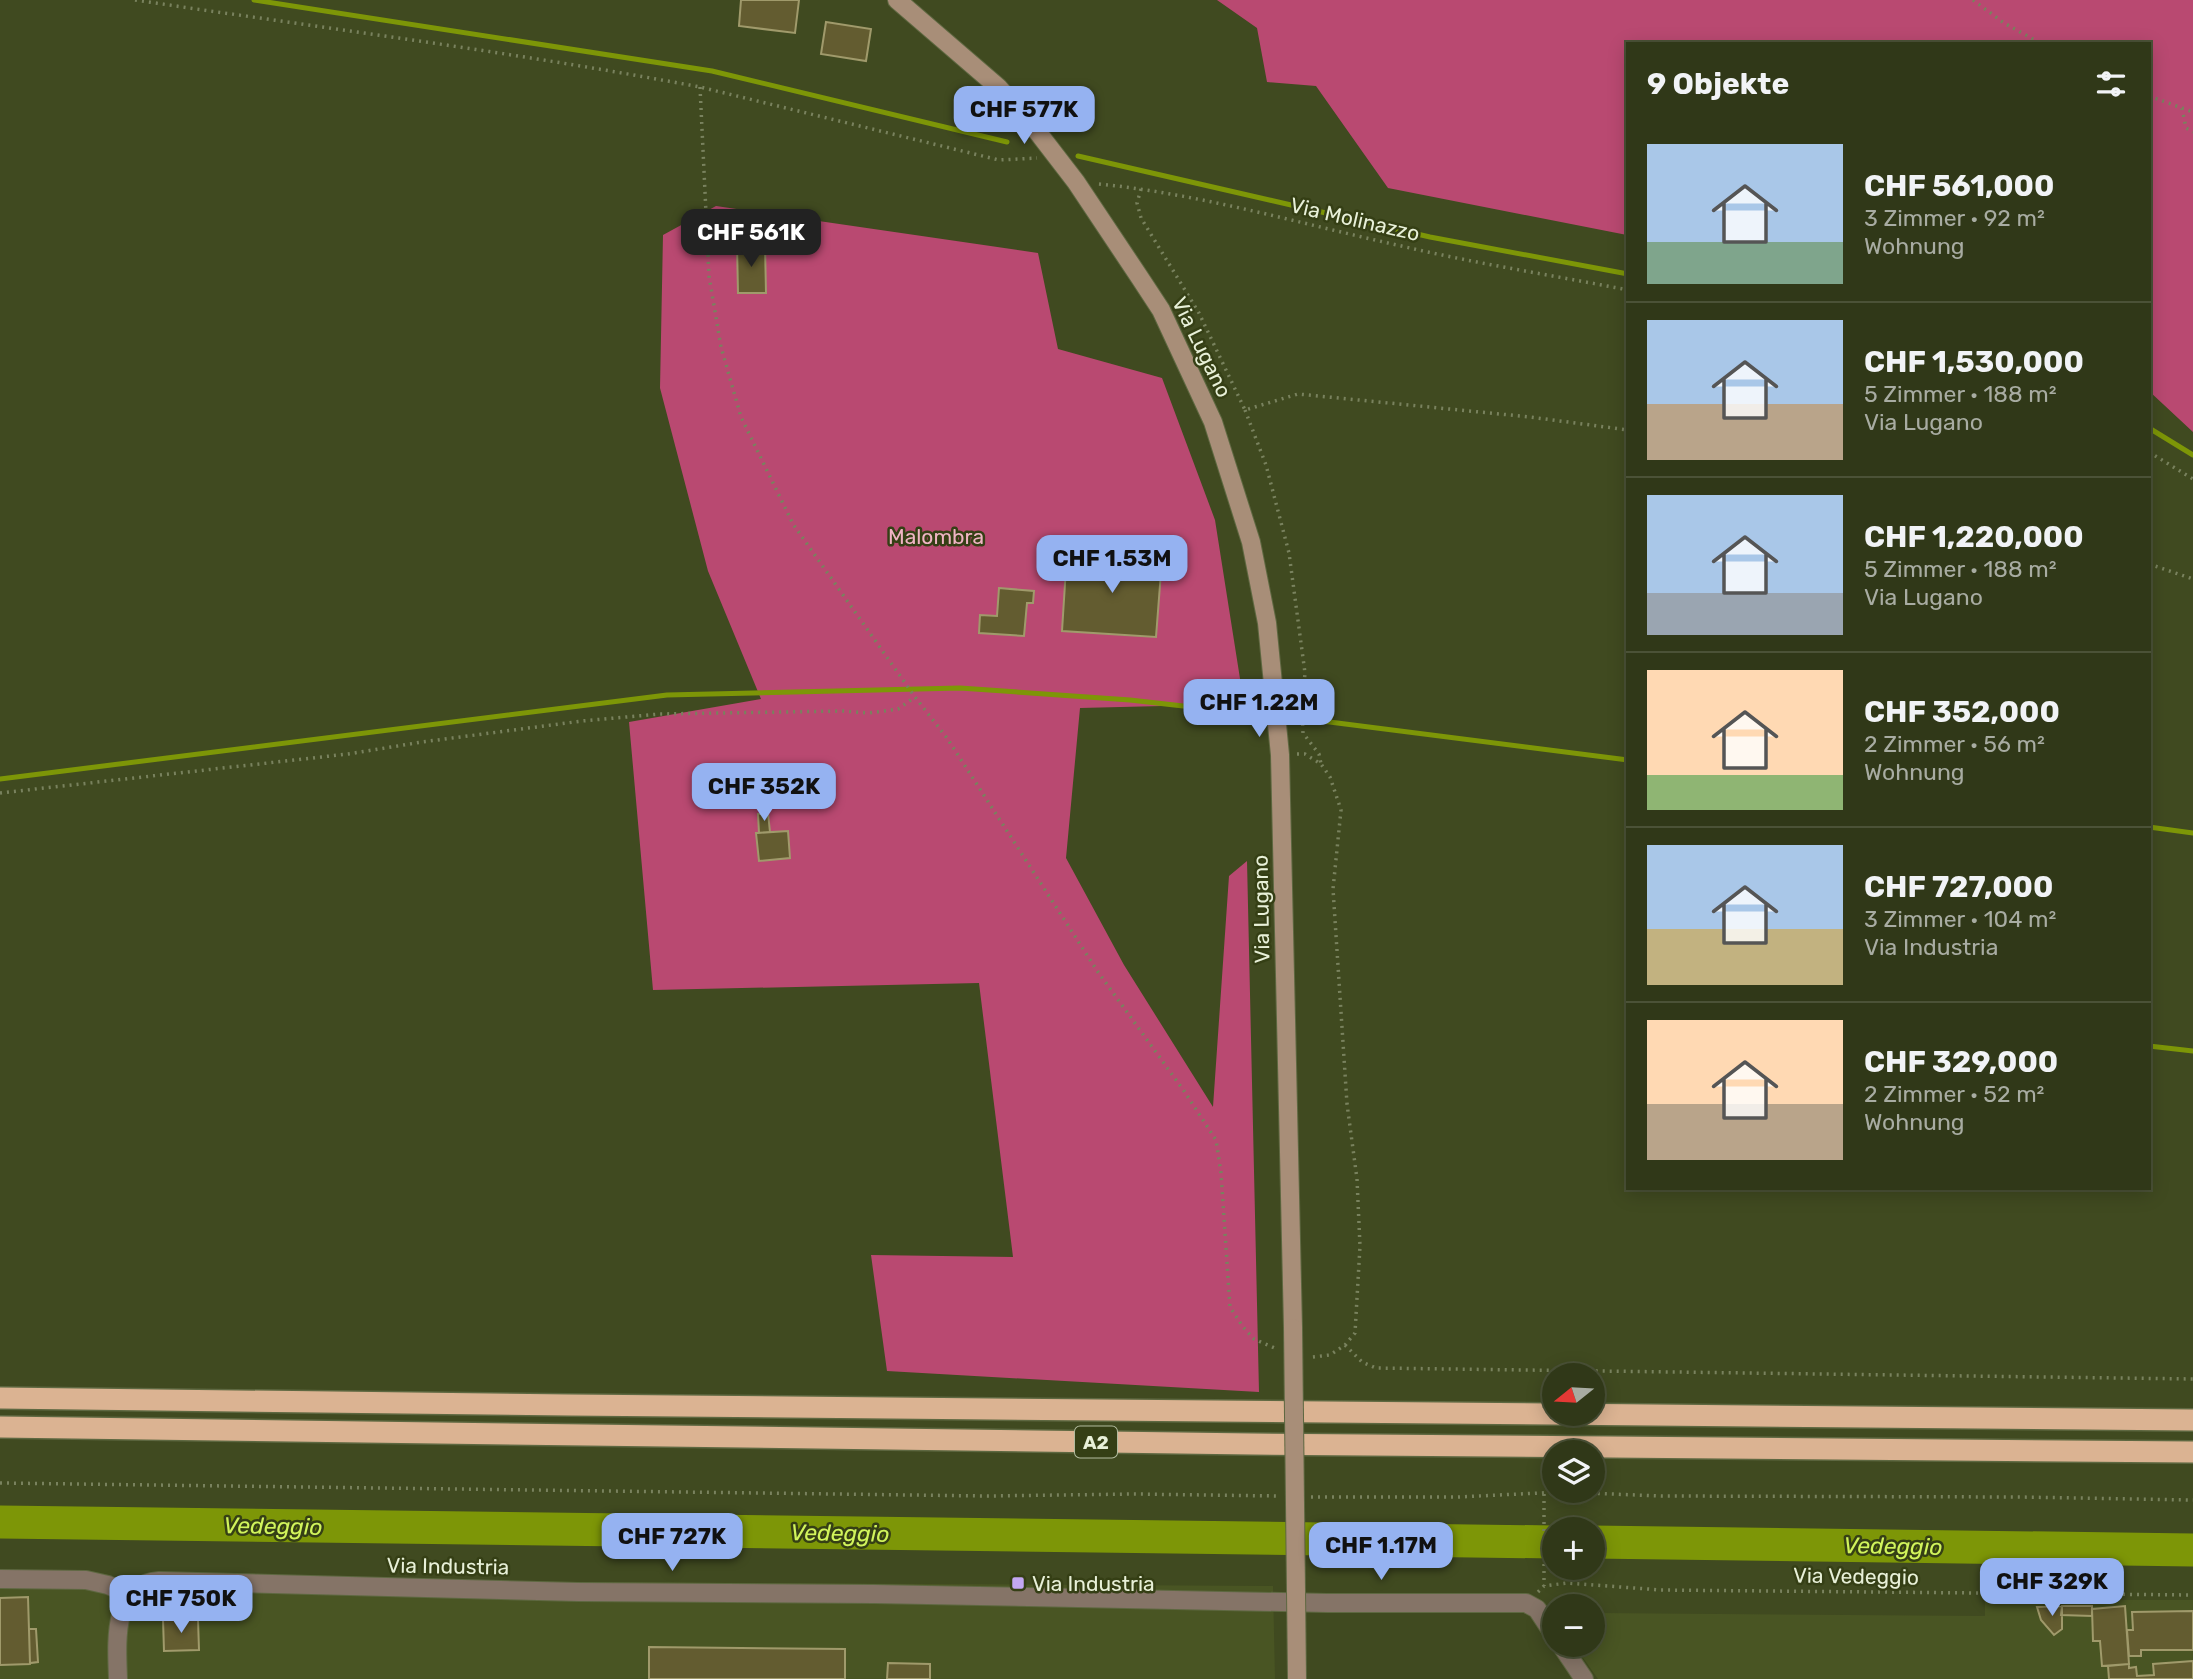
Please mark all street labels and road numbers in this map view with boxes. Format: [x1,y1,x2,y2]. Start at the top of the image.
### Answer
street label: Via Molinazzo [1288,192,1422,246]
street label: Via Lugano [1167,293,1237,401]
street label: Via Lugano [1248,855,1274,963]
road number: A2 [1075,1426,1117,1458]
street label: Via Industria [386,1552,510,1580]
street label: Via Vedeggio [1793,1562,1919,1590]

